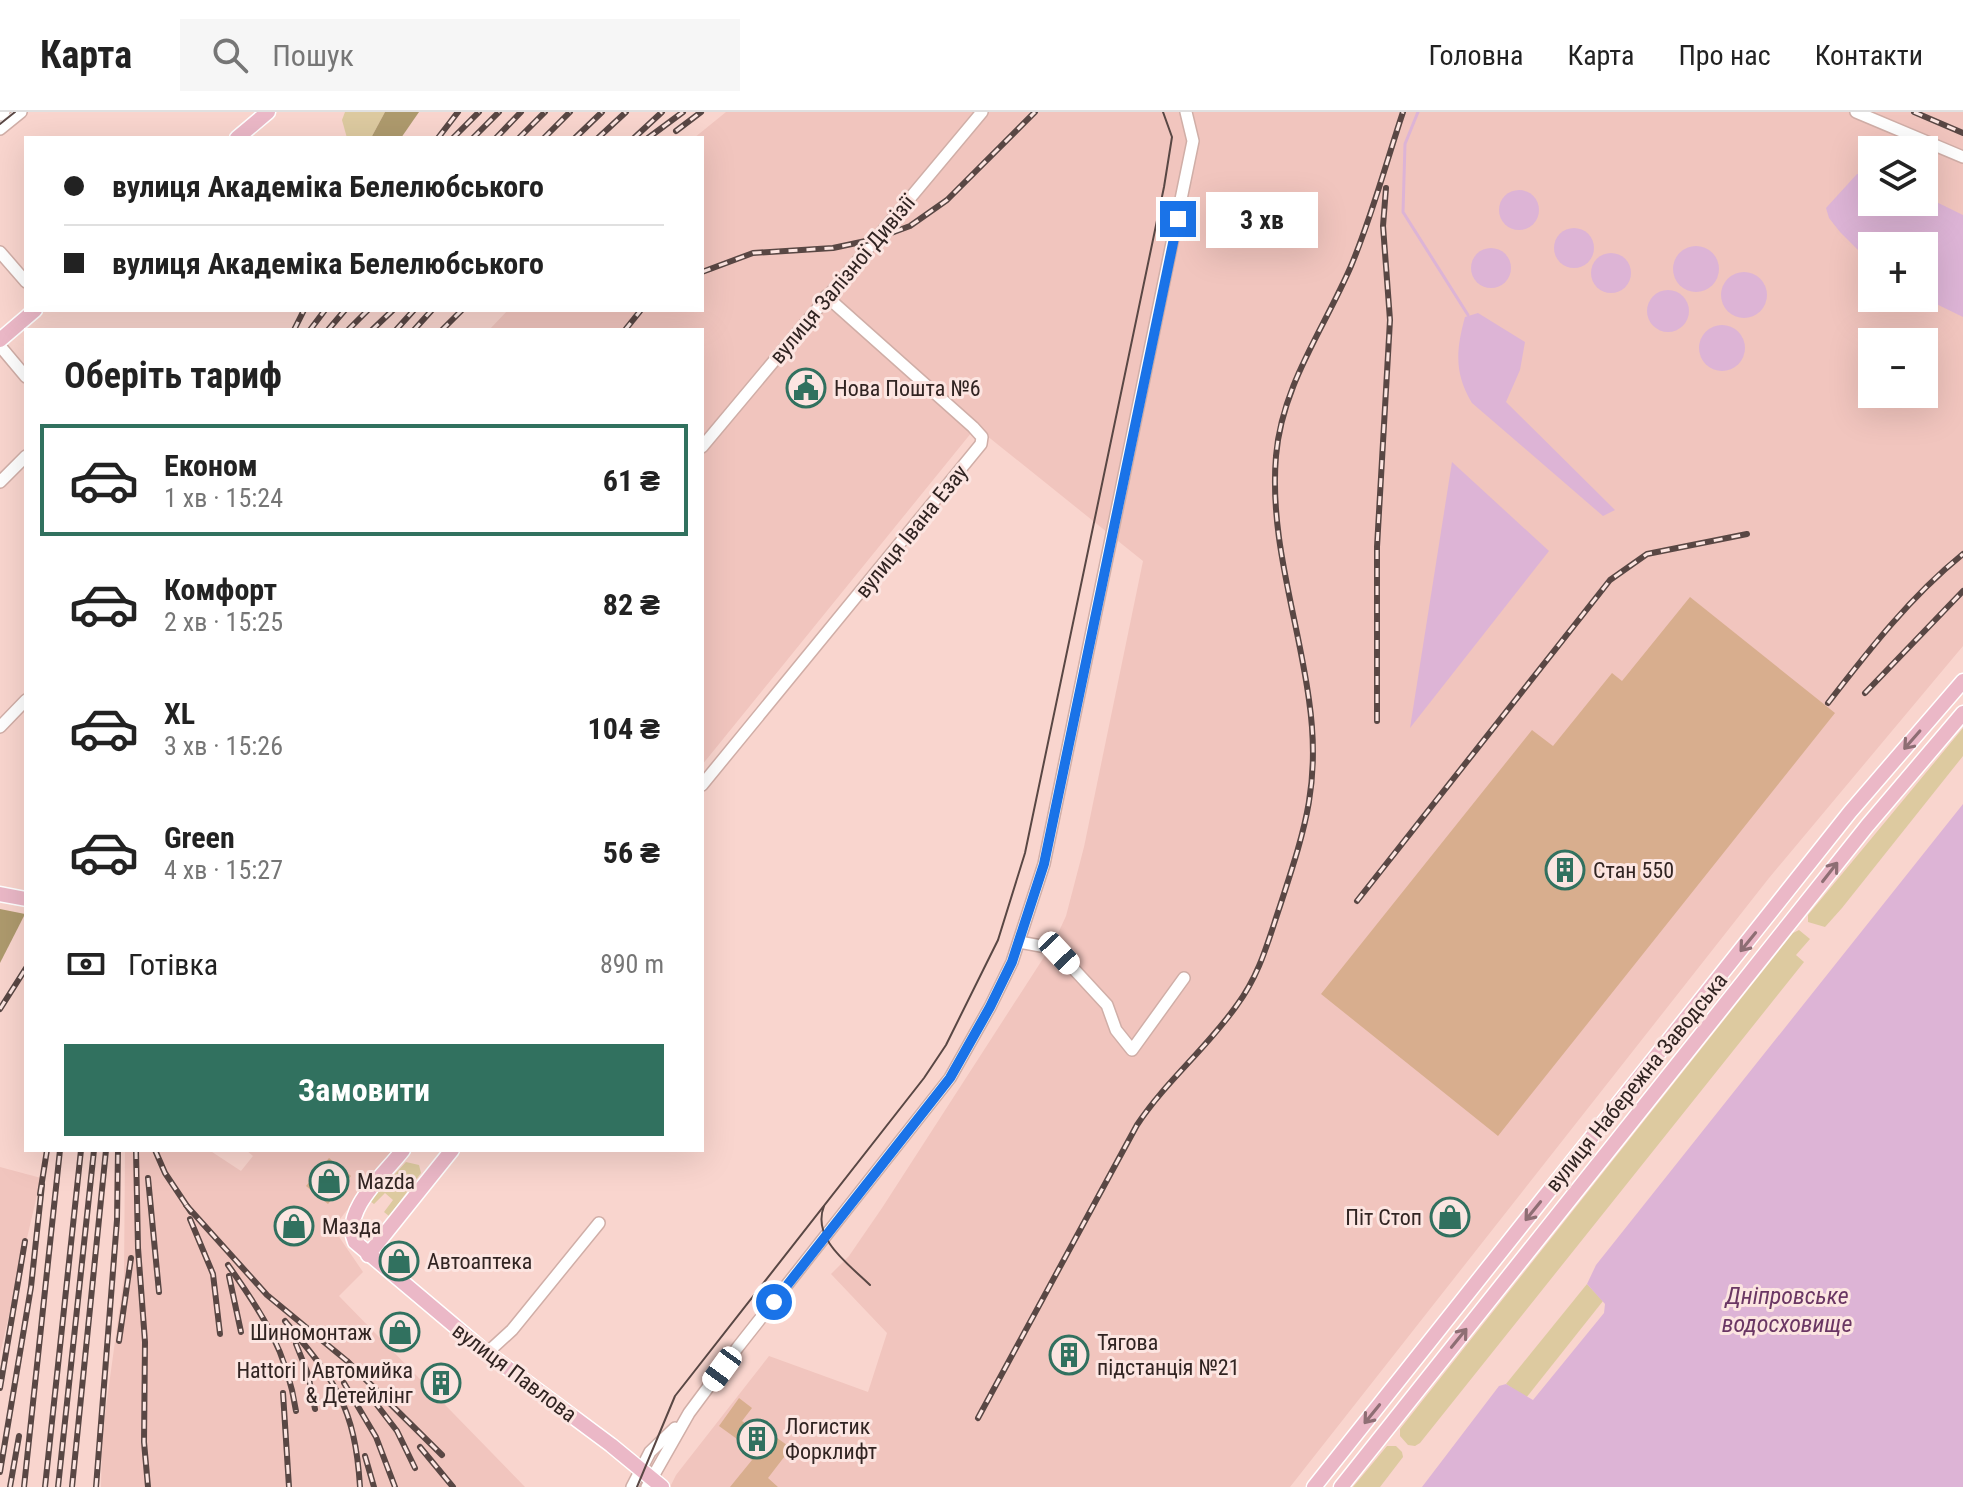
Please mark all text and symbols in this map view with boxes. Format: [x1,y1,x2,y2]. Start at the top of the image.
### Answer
search box [180,19,740,91]
text: Карта [40,33,132,77]
icon: search [208,33,252,77]
text: Пошук [272,38,354,73]
text: Головна [1428,39,1523,72]
text: Карта [1567,39,1634,72]
text: Про нас [1678,39,1771,72]
text: Контакти [1815,39,1923,72]
map controls [1858,136,1938,408]
button: layers [1858,136,1938,216]
text: вулиця Академіка Белелюбського [112,169,544,204]
street label: вулиця Залізної Дивізії [765,189,921,368]
callout: 3 хв [1206,191,1318,247]
route end [1160,201,1196,237]
text: 3 хв [1240,205,1284,235]
button: + [1858,232,1938,312]
text: вулиця Академіка Белелюбського [112,246,544,281]
button: − [1858,328,1938,408]
text: Оберіть тариф [64,355,282,397]
public building icon: Нова Пошта №6 [785,367,827,409]
place label: Нова Пошта №6 [834,376,981,401]
icon: car [68,444,140,516]
text: Економ [164,448,258,483]
street label: вулиця Івана Езау [850,460,973,603]
text: 61 ₴ [603,463,660,498]
text: 1 хв · 15:24 [164,483,283,513]
icon: car [68,568,140,640]
text: Комфорт [164,572,277,607]
text: 82 ₴ [603,587,660,622]
text: 2 хв · 15:25 [164,607,283,637]
icon: car [68,692,140,764]
text: XL [164,696,195,731]
text: 104 ₴ [588,711,660,746]
one-way arrow [1903,730,1921,750]
text: 3 хв · 15:26 [164,731,283,761]
icon: car [68,816,140,888]
text: Green [164,820,235,855]
text: 56 ₴ [603,835,660,870]
building icon: Стан 550 [1544,849,1586,891]
text: 4 хв · 15:27 [164,855,283,885]
place label: Стан 550 [1593,858,1674,883]
one-way arrow [1822,862,1839,883]
car [1034,927,1084,979]
one-way arrow [1739,931,1756,952]
icon: cash [64,942,108,986]
text: Готівка [128,947,218,982]
text: 890 m [600,949,664,979]
street label: вулиця Набережна Заводська [1540,968,1732,1197]
button: Замовити [64,1044,664,1136]
shop icon: Mazda [308,1160,350,1202]
place label: Mazda [357,1169,415,1194]
shop icon: Піт Стоп [1429,1196,1471,1238]
one-way arrow [1525,1200,1542,1221]
shop icon: Мазда [273,1205,315,1247]
place label: Піт Стоп [1345,1205,1422,1230]
place label: Мазда [322,1214,381,1239]
shop icon: Автоаптека [378,1240,420,1282]
place label: Автоаптека [427,1249,532,1274]
water label: Дніпровське водосховище [1722,1282,1852,1338]
route start [756,1284,792,1320]
shop icon: Шиномонтаж [379,1311,421,1353]
street label: вулиця Павлова [448,1318,582,1427]
place label: Шиномонтаж [250,1320,372,1345]
one-way arrow [1450,1328,1468,1349]
place label: Тягова пiдстанцiя №21 [1097,1330,1240,1380]
building icon: Тягова пiдстанцiя №21 [1048,1334,1090,1376]
car [698,1343,746,1395]
place label: Hattori | Автомийка & Детейлінг [236,1358,413,1408]
building icon: Hattori | Автомийка & Детейлінг [420,1362,462,1404]
one-way arrow [1363,1404,1381,1424]
place label: Логистик Форклифт [785,1414,877,1464]
building icon: Логистик Форклифт [736,1418,778,1460]

